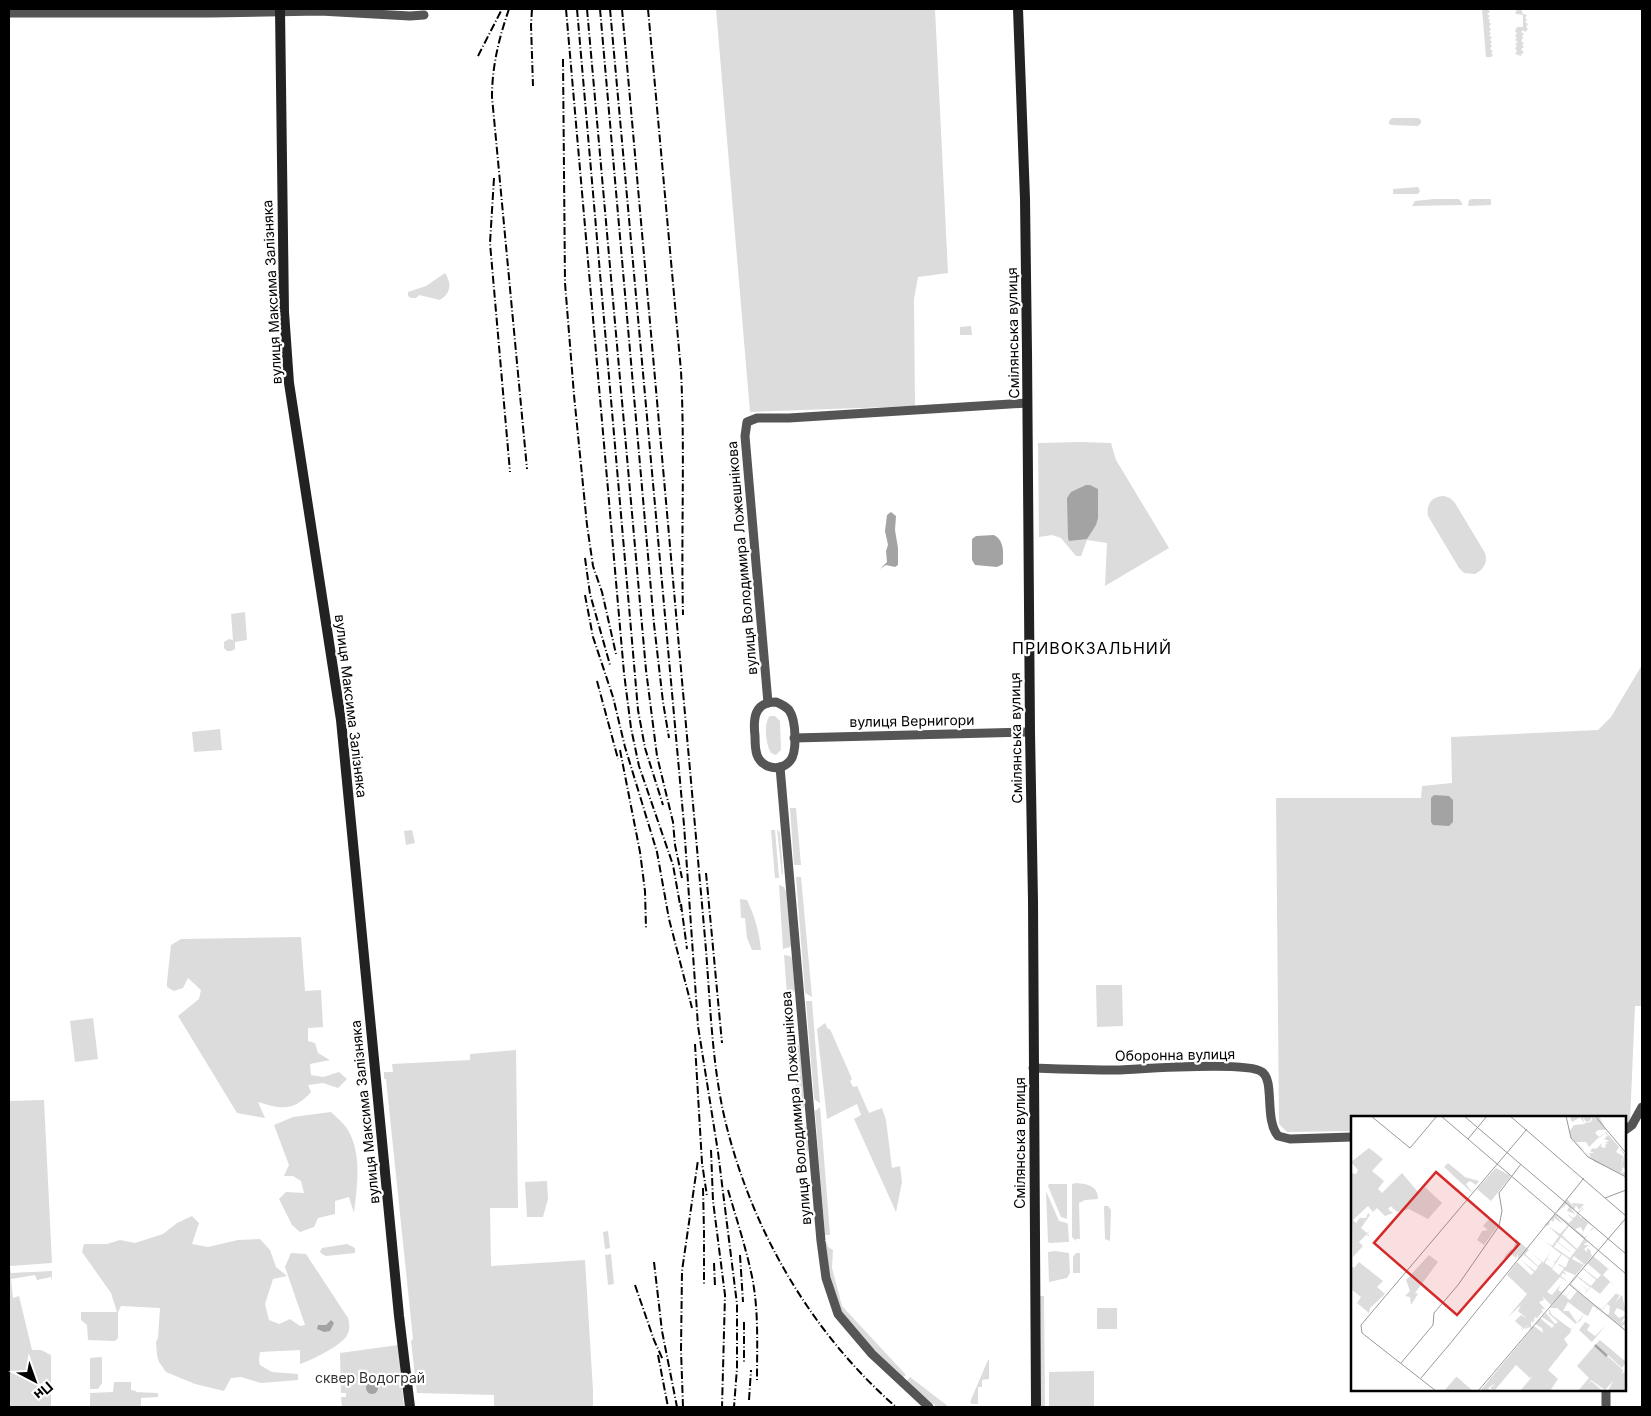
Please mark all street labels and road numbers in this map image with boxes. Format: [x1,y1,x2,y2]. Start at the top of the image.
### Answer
street label: вулиця Максима Залізняка [258,199,285,385]
street label: Смілянська вулиця [1003,267,1022,399]
street label: вулиця Володимира Ложешнікова [723,440,760,676]
street label: вулиця Максима Залізняка [332,613,371,799]
street label: Смілянська вулиця [1006,672,1025,804]
street label: вулиця Вернигори [849,711,975,730]
street label: вулиця Володимира Ложешнікова [777,990,814,1226]
street label: вулиця Максима Залізняка [346,1019,383,1205]
street label: Оборонна вулиця [1115,1045,1235,1064]
street label: Смілянська вулиця [1011,1077,1028,1209]

